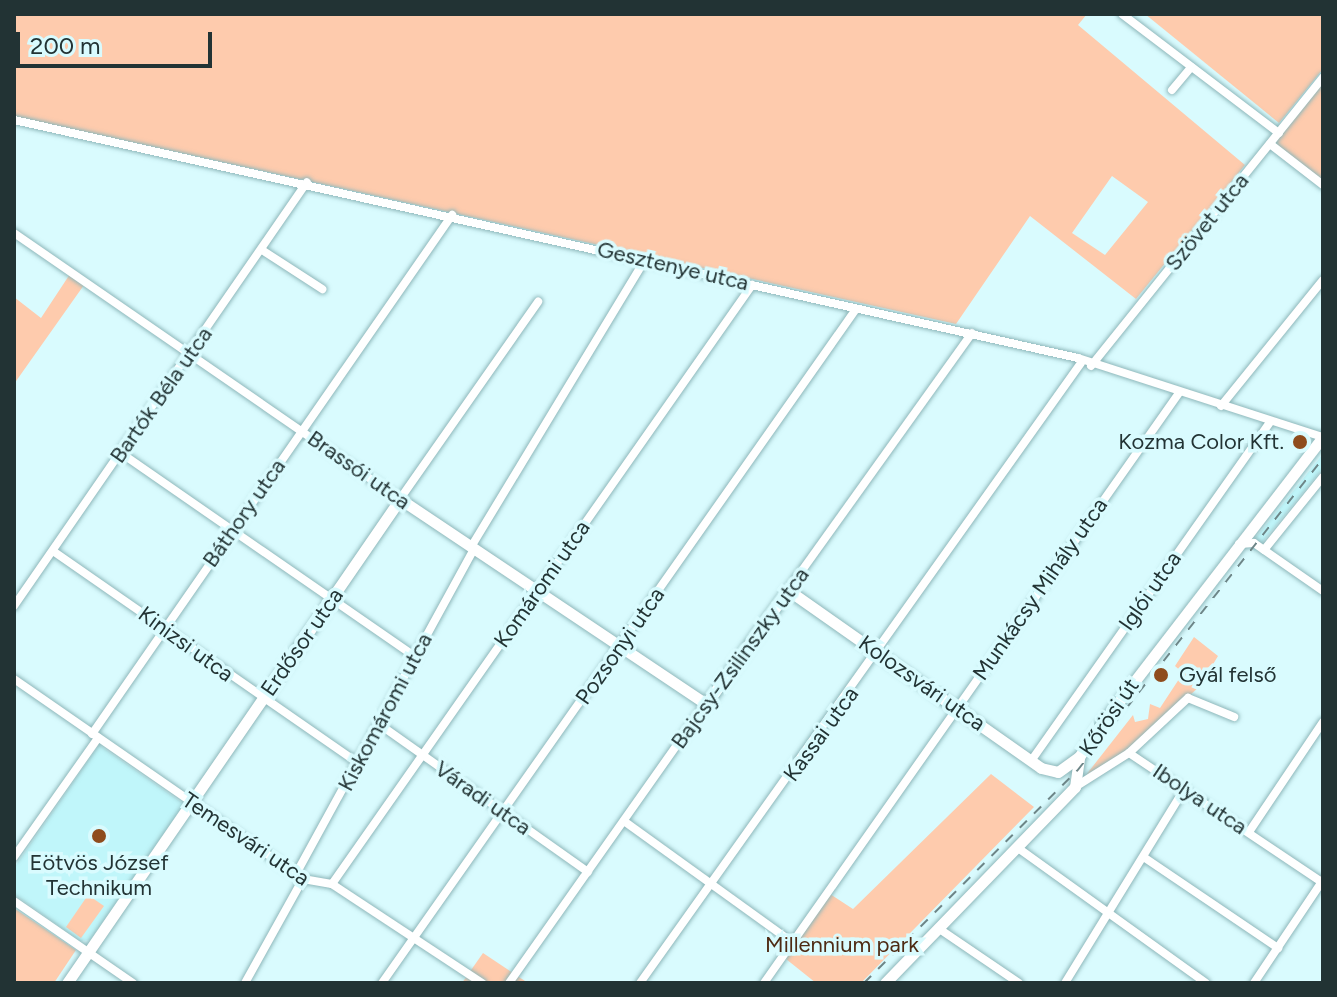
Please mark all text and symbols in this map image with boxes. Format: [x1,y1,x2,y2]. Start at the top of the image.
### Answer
scale bar [20,16,216,66]
text: 200 m [30,31,101,60]
street label: Szövet utca [1160,168,1254,276]
street label: Gesztenye utca [595,236,751,296]
street label: Bartók Béla utca [104,322,218,468]
street label: Brassói utca [302,425,416,515]
place label: Kozma Color Kft. [1118,429,1284,455]
marker: Kozma Color Kft. [1291,433,1309,451]
street label: Báthory utca [197,454,291,572]
street label: Munkácsy Mihály utca [967,493,1113,685]
street label: Komáromi utca [488,515,596,653]
street label: Iglói utca [1113,546,1187,636]
street label: Bajcsy-Zsilinszky utca [665,562,815,754]
street label: Pozsonyi utca [570,582,670,710]
street label: Erdősor utca [255,583,349,701]
street label: Kinizsi utca [133,601,239,687]
street label: Kiskomáromi utca [332,629,438,795]
street label: Kolozsvári utca [854,630,990,736]
place label: Gyál felső [1179,662,1276,688]
marker: Gyál felső [1150,664,1172,686]
street label: Kőrösi út [1074,673,1144,761]
street label: Kassai utca [778,682,864,786]
street label: Váradi utca [430,755,536,841]
street label: Ibolya utca [1148,758,1252,840]
street label: Temesvári utca [177,787,315,891]
marker: Eötvös József Technikum [90,827,108,845]
place label: Eötvös József Technikum [29,849,169,900]
park label: Millennium park [765,932,919,958]

